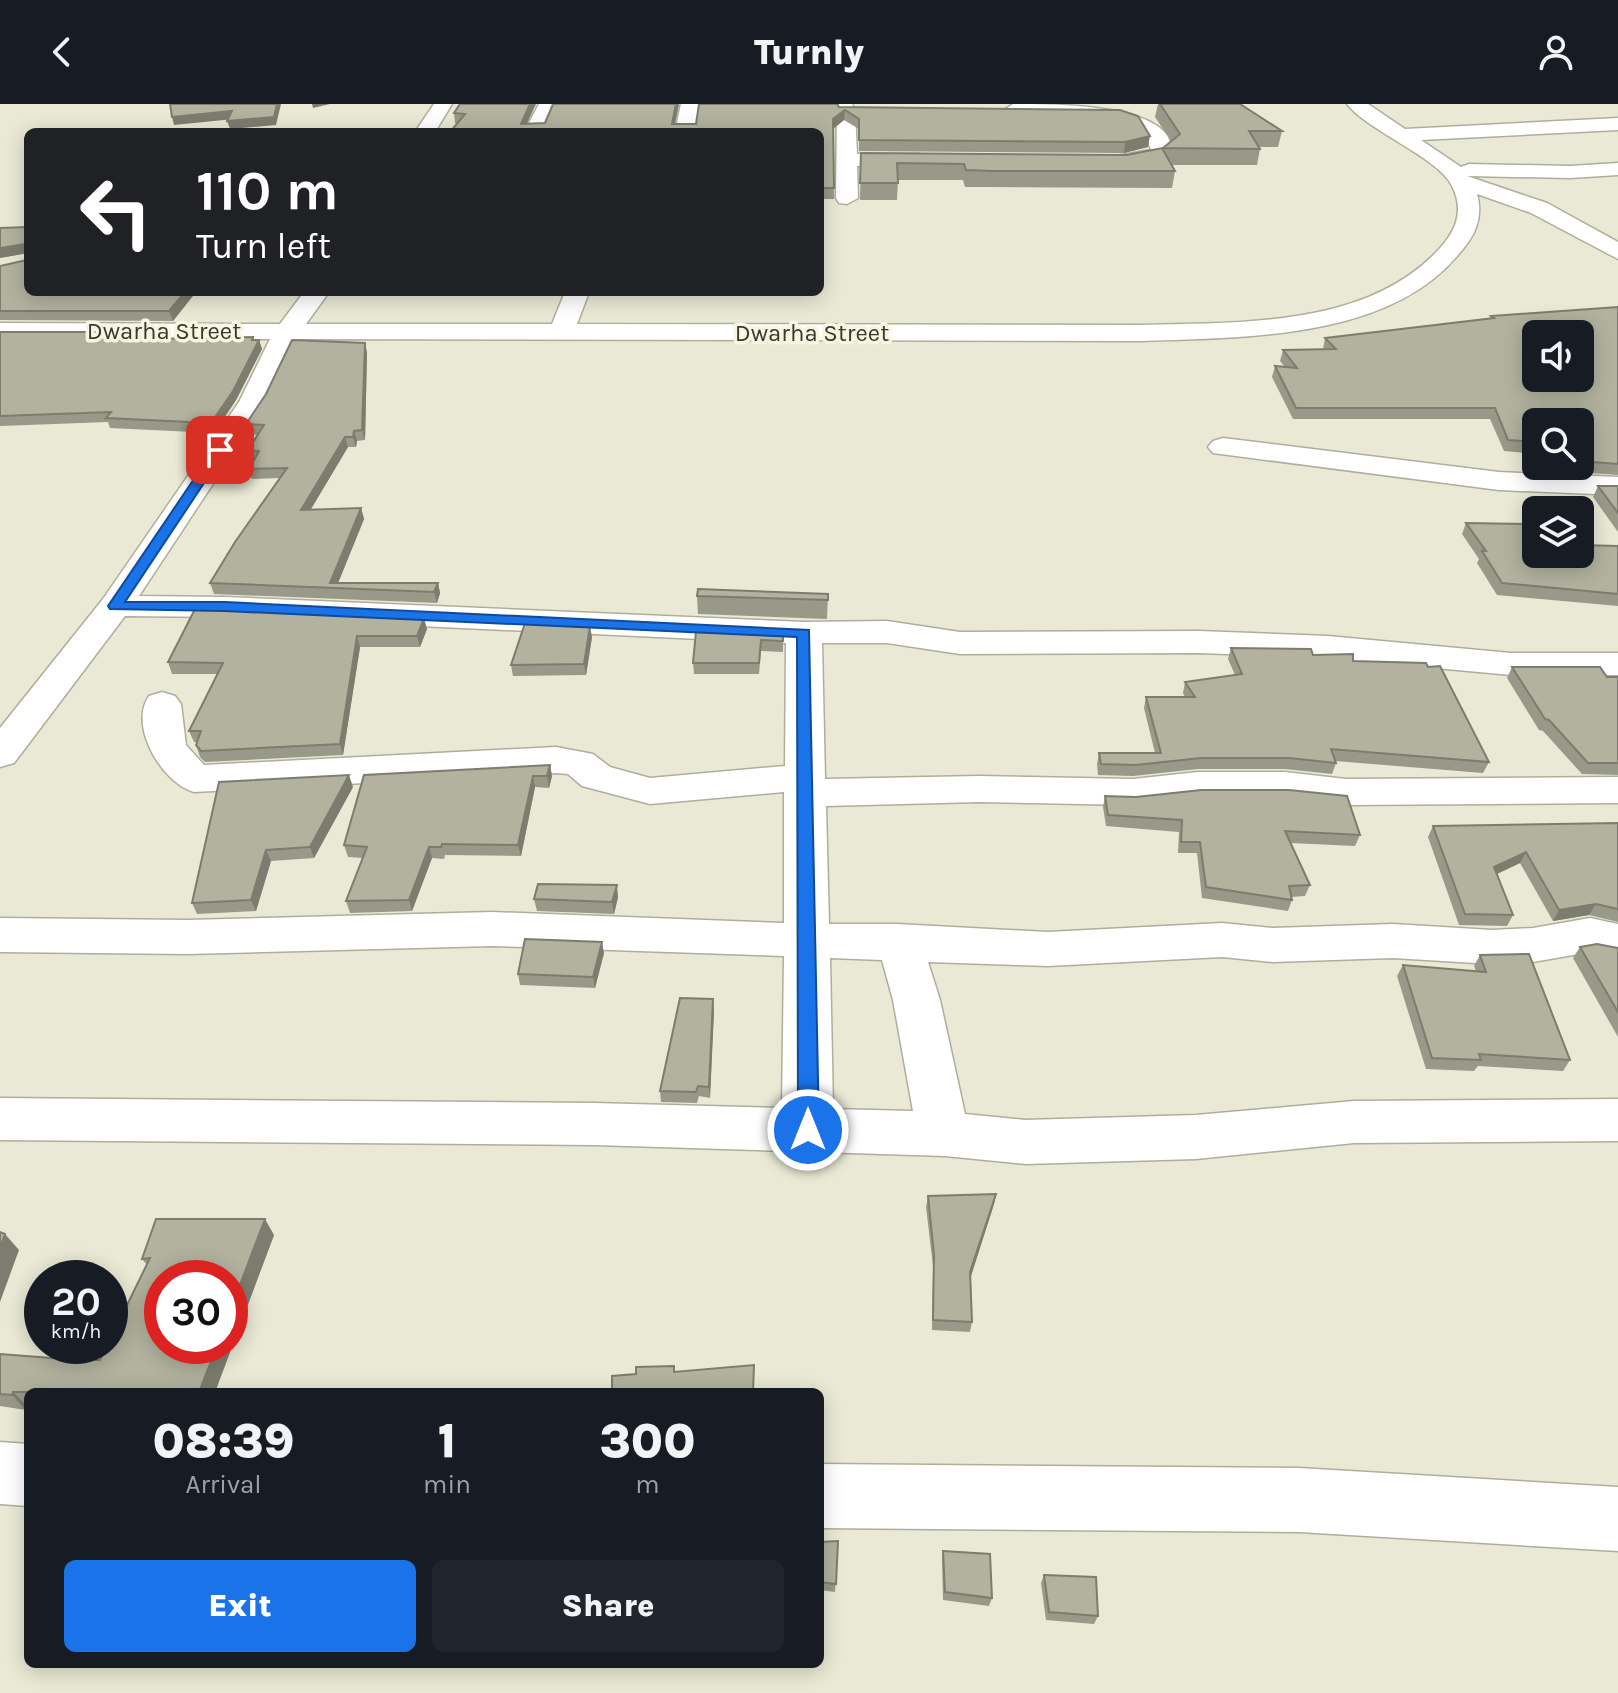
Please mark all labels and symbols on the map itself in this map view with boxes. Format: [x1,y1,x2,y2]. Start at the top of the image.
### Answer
street label: Dwarha Street [87,317,241,345]
street label: Dwarha Street [735,319,889,347]
pin [186,416,254,484]
position arrow [766,1088,850,1172]
speed limit sign: 30 [144,1260,248,1364]

